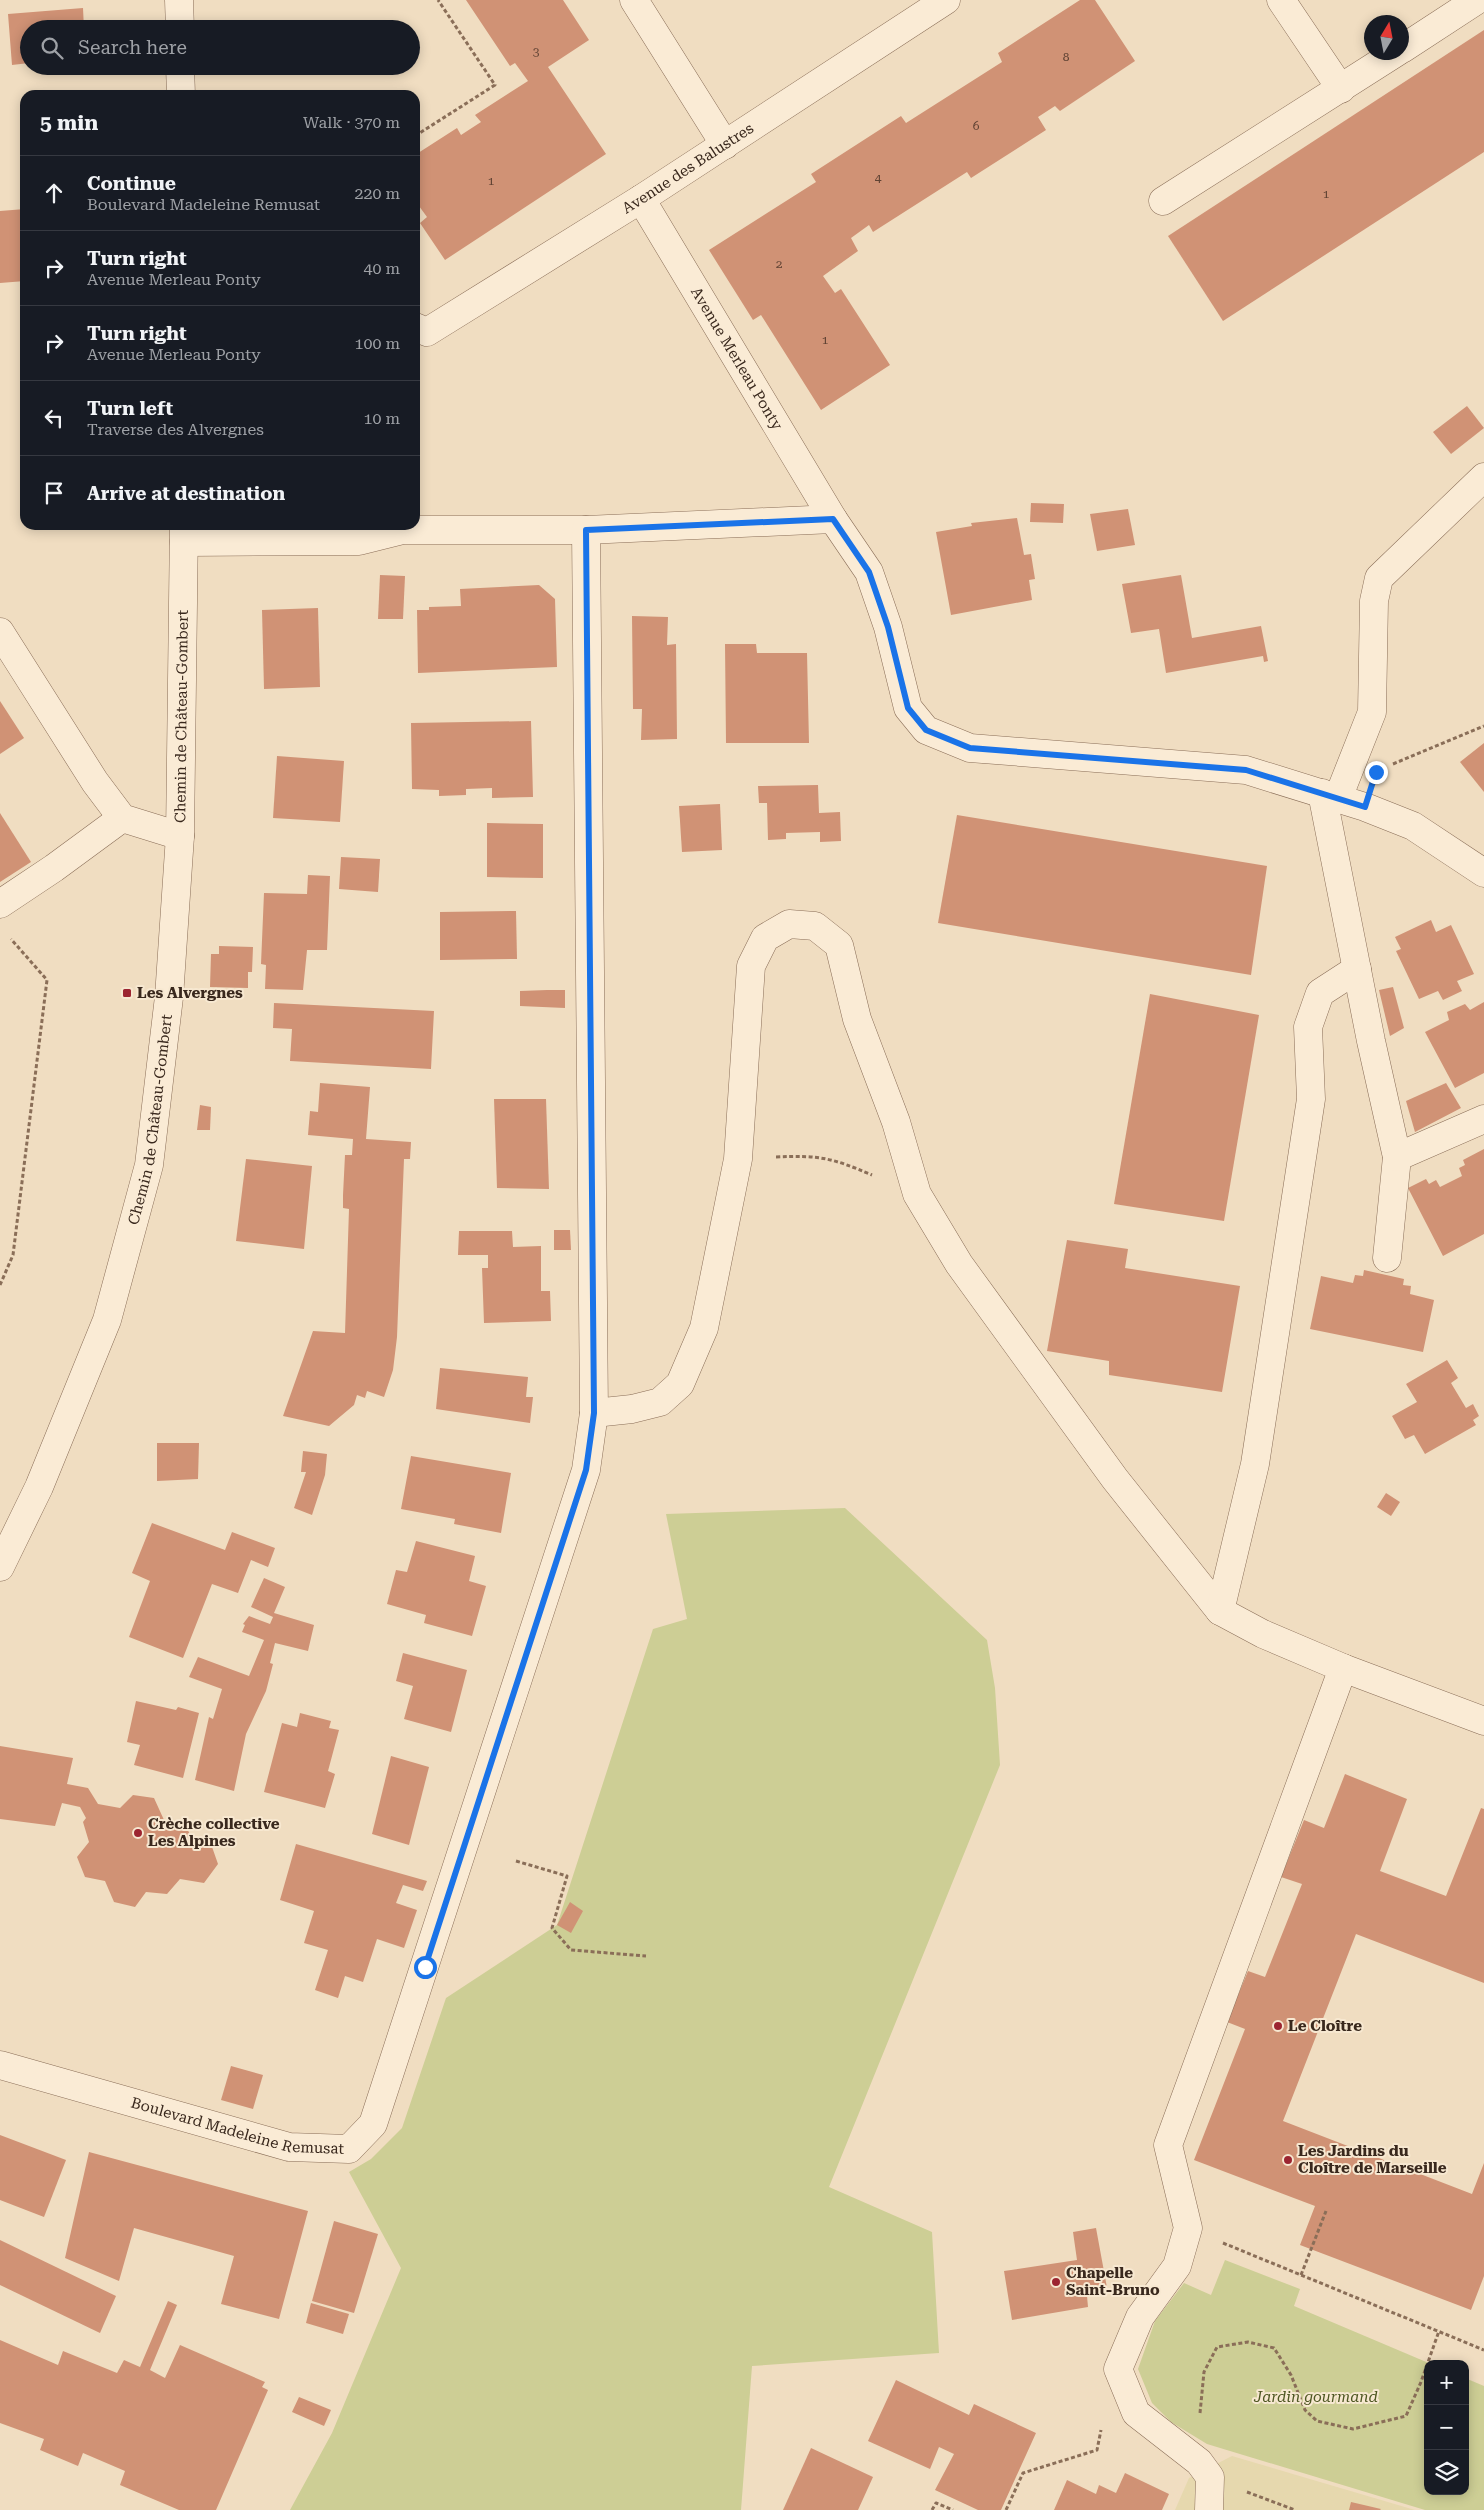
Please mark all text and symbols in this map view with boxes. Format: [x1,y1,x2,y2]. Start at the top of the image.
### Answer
north arrow [1364,15,1409,60]
search box [20,20,420,75]
icon: search [38,34,66,62]
text: Search here [78,36,187,59]
house number: 3 [533,45,540,59]
house number: 8 [1063,50,1070,64]
text: 5 min [40,111,98,135]
text: Walk · 370 m [303,113,400,132]
street label: Avenue des Balustres [619,119,757,217]
house number: 6 [973,119,980,133]
house number: 4 [875,171,882,185]
text: Continue [87,172,176,195]
house number: 1 [488,174,495,188]
icon: ahead [40,179,68,207]
text: 220 m [354,184,400,203]
house number: 1 [1323,187,1330,201]
text: Boulevard Madeleine Remusat [87,195,320,214]
text: Turn right [87,247,187,270]
icon: right [40,254,68,282]
house number: 2 [776,257,783,271]
text: 40 m [363,259,400,278]
text: Avenue Merleau Ponty [87,270,261,289]
street label: Avenue Merleau Ponty [687,284,786,433]
text: Turn right [87,322,187,345]
icon: right [40,329,68,357]
house number: 1 [822,333,829,347]
text: 100 m [354,334,400,353]
text: Avenue Merleau Ponty [87,345,261,364]
text: Turn left [87,397,173,420]
icon: left [40,404,68,432]
text: 10 m [363,409,400,428]
text: Traverse des Alvergnes [87,420,264,439]
icon: arrive [40,479,68,507]
text: Arrive at destination [87,482,285,505]
street label: Chemin de Château-Gombert [171,609,192,823]
route end [1365,761,1388,784]
place label: Les Alvergnes [137,984,243,1002]
marker: Les Alvergnes [121,987,133,999]
street label: Chemin de Château-Gombert [124,1013,176,1227]
place label: Crèche collective Les Alpines [148,1815,280,1850]
marker: Crèche collective Les Alpines [132,1827,144,1839]
route start [414,1956,437,1979]
place label: Le Cloître [1288,2017,1362,2035]
marker: Le Cloître [1272,2020,1284,2032]
street label: Boulevard Madeleine Remusat [129,2094,345,2158]
place label: Les Jardins du Cloître de Marseille [1298,2142,1447,2177]
marker: Les Jardins du Cloître de Marseille [1282,2154,1294,2166]
place label: Chapelle Saint-Bruno [1066,2264,1160,2299]
marker: Chapelle Saint-Bruno [1050,2276,1062,2288]
map controls [1424,2360,1469,2495]
button: + [1424,2360,1469,2405]
park label: Jardin gourmand [1253,2388,1378,2406]
button: − [1424,2405,1469,2450]
button: layers [1424,2450,1469,2495]

